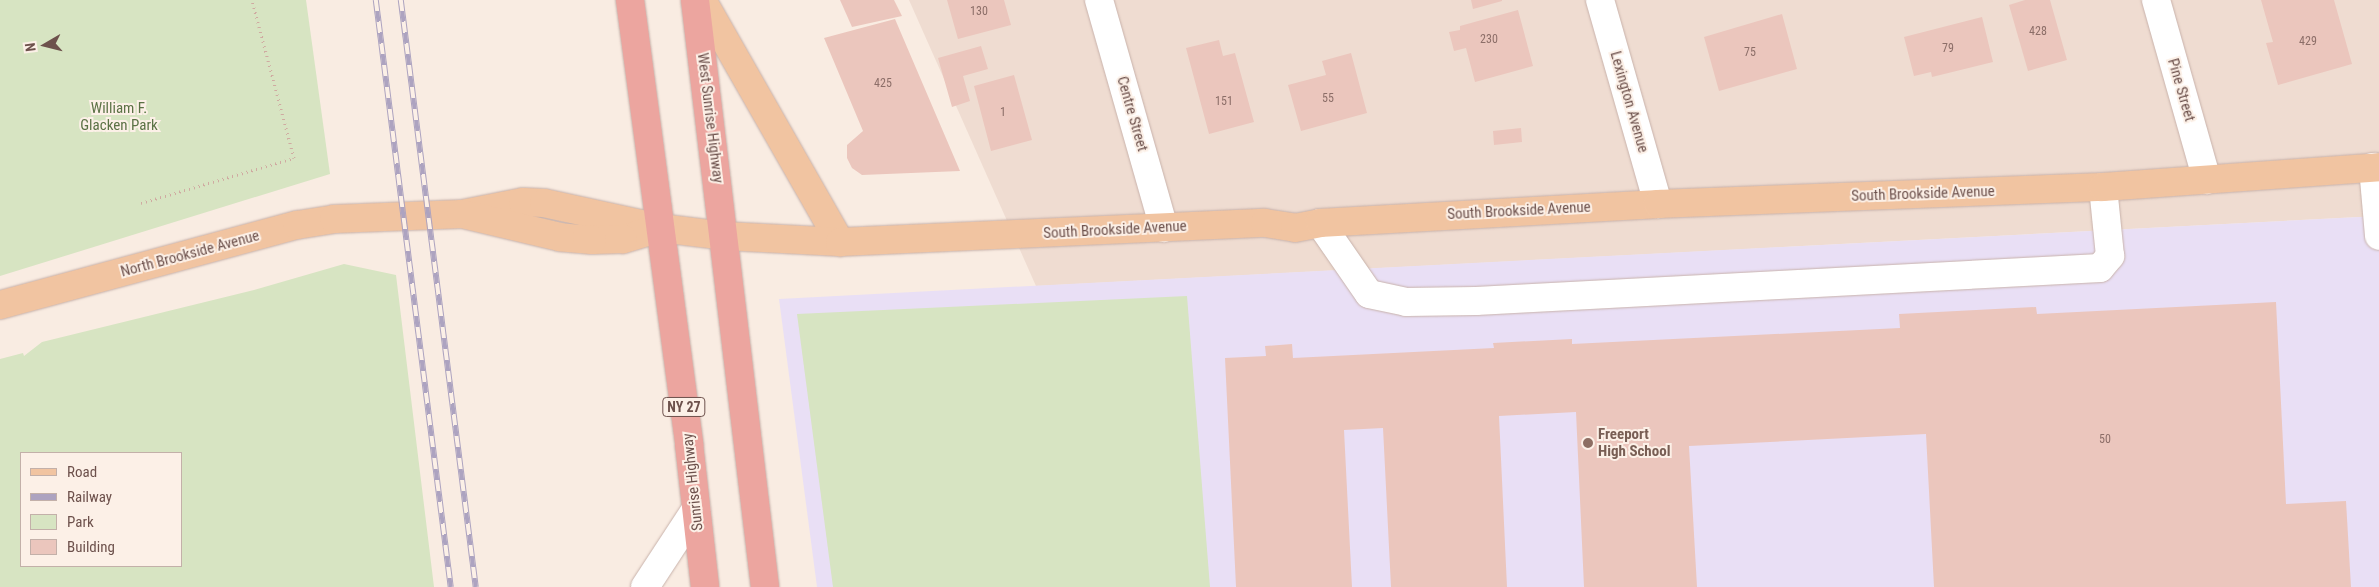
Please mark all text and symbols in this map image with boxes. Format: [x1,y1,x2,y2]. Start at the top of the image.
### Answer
house number: 130 [970,5,988,19]
north arrow [20,20,70,70]
house number: 428 [2029,25,2047,39]
house number: 230 [1480,33,1498,47]
house number: 429 [2299,35,2317,49]
text: N [22,42,39,52]
house number: 79 [1942,42,1954,56]
house number: 75 [1744,46,1756,60]
street label: Lexington Avenue [1606,49,1652,155]
street label: West Sunrise Highway [693,52,727,184]
street label: Pine Street [2163,56,2199,124]
street label: Centre Street [1113,74,1151,154]
house number: 425 [874,77,892,91]
house number: 55 [1322,92,1334,106]
house number: 151 [1215,95,1233,109]
park label: William F. Glacken Park [80,99,158,134]
house number: 1 [1000,106,1006,120]
street label: South Brookside Avenue [1851,183,1995,205]
street label: South Brookside Avenue [1447,198,1591,224]
street label: South Brookside Avenue [1043,217,1187,243]
street label: North Brookside Avenue [119,227,261,281]
road number: NY 27 [662,396,706,418]
place label: Freeport High School [1598,425,1670,460]
street label: Sunrise Highway [679,432,707,532]
house number: 50 [2099,433,2111,447]
marker: Freeport High School [1582,437,1594,449]
legend [20,452,182,567]
text: Road [67,463,97,481]
text: Railway [67,488,112,506]
text: Park [67,513,94,531]
text: Building [67,538,115,556]

